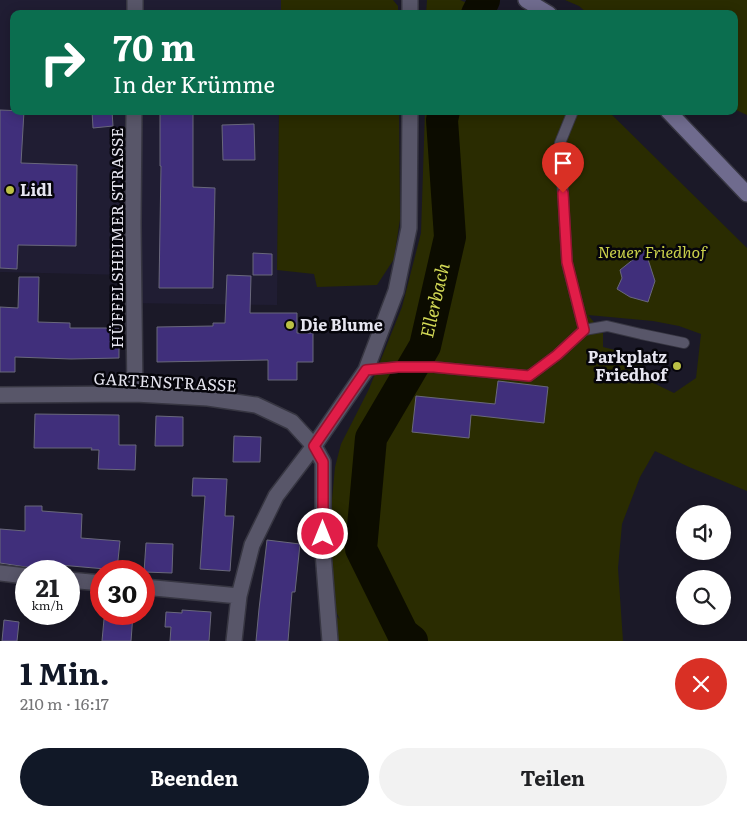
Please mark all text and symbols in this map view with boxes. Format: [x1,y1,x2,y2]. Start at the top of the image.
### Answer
text: 70 m [113,20,195,72]
icon: right [30,30,95,95]
text: In der Krümme [113,67,275,100]
street label: HÜFFELSHEIMER STRASSE [104,128,128,348]
pin [542,142,584,193]
icon: arrive [549,149,577,177]
place label: Lidl [20,177,53,201]
marker: Lidl [4,184,16,196]
park label: Neuer Friedhof [598,239,708,263]
water label: Ellerbach [412,260,456,340]
place label: Die Blume [300,312,383,336]
marker: Die Blume [284,319,296,331]
place label: Parkplatz Friedhof [588,344,669,386]
marker: Parkplatz Friedhof [671,360,683,372]
street label: GARTENSTRASSE [93,365,237,397]
map controls [676,505,731,625]
button: sound [676,505,731,560]
position arrow [296,507,348,559]
speed limit sign: 30 [90,560,155,625]
text: 21 [36,568,59,605]
button: search [676,570,731,625]
text: km/h [32,596,63,614]
text: 1 Min. [20,650,110,694]
button: close [675,658,727,710]
text: 210 m · 16:17 [20,691,109,715]
button: Beenden [20,748,369,806]
button: Teilen [379,748,727,806]

